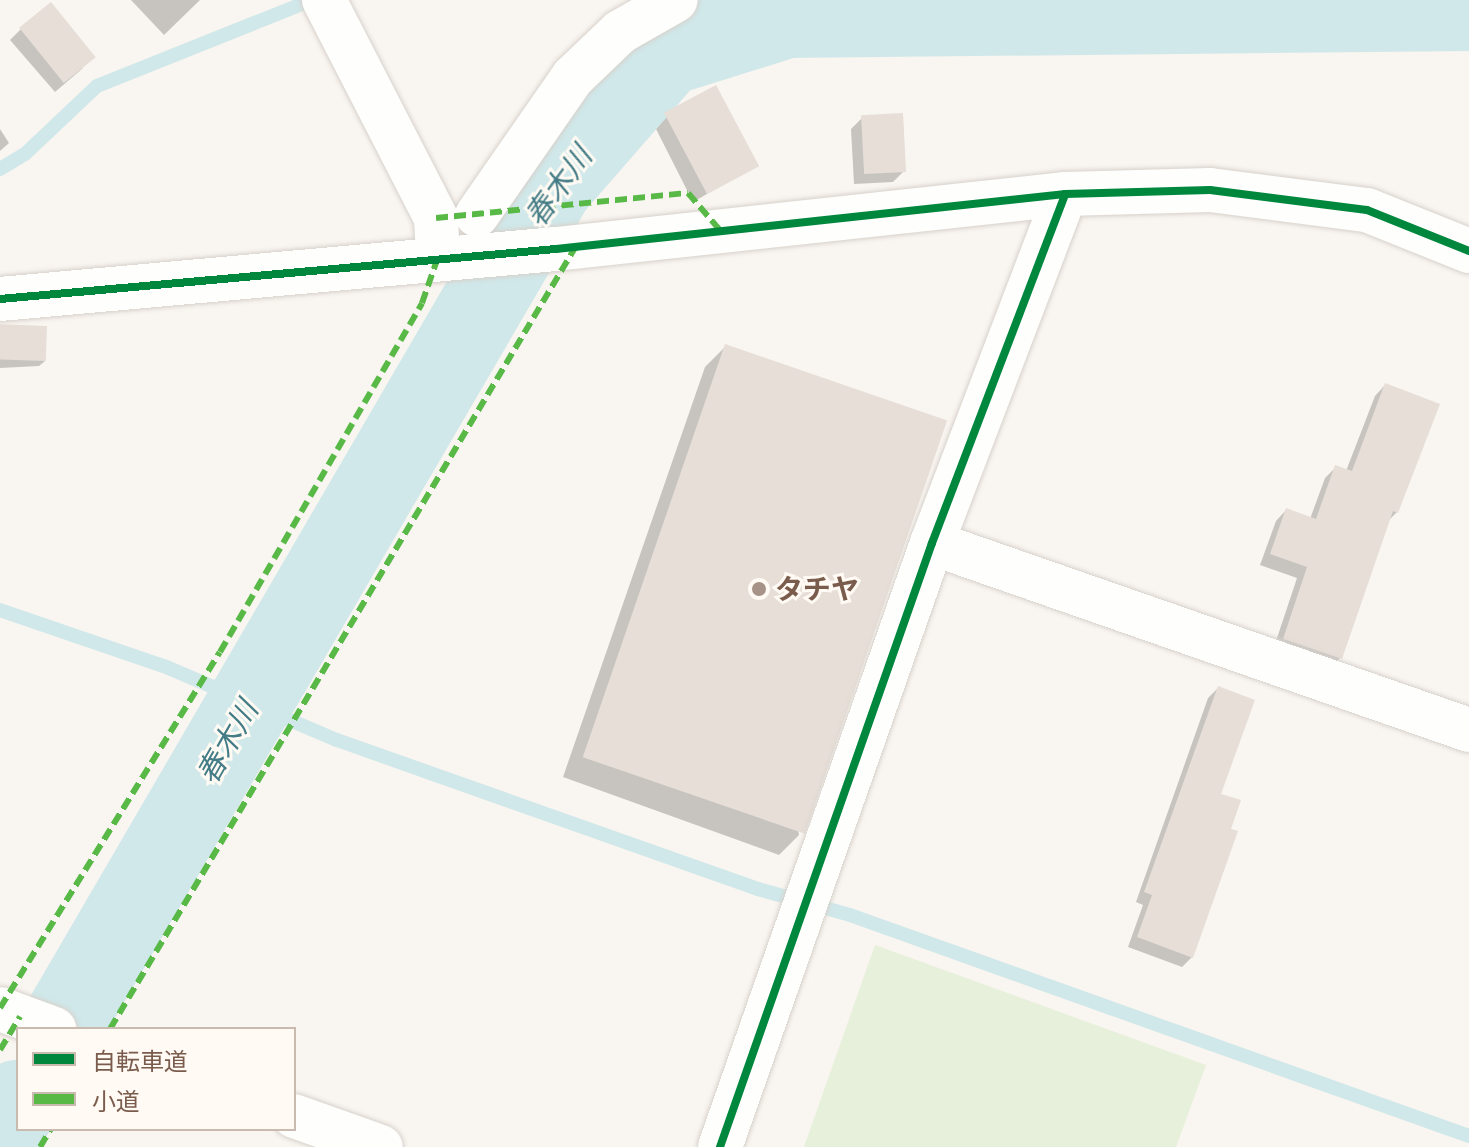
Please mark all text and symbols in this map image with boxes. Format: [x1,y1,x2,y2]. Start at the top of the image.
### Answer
water label: 春木川 [517,139,599,233]
place label: タチヤ [775,572,859,606]
marker: タチヤ [750,580,768,598]
water label: 春木川 [189,694,265,790]
legend [16,1027,296,1131]
text: 自転車道 [92,1048,188,1075]
text: 小道 [92,1088,140,1115]

